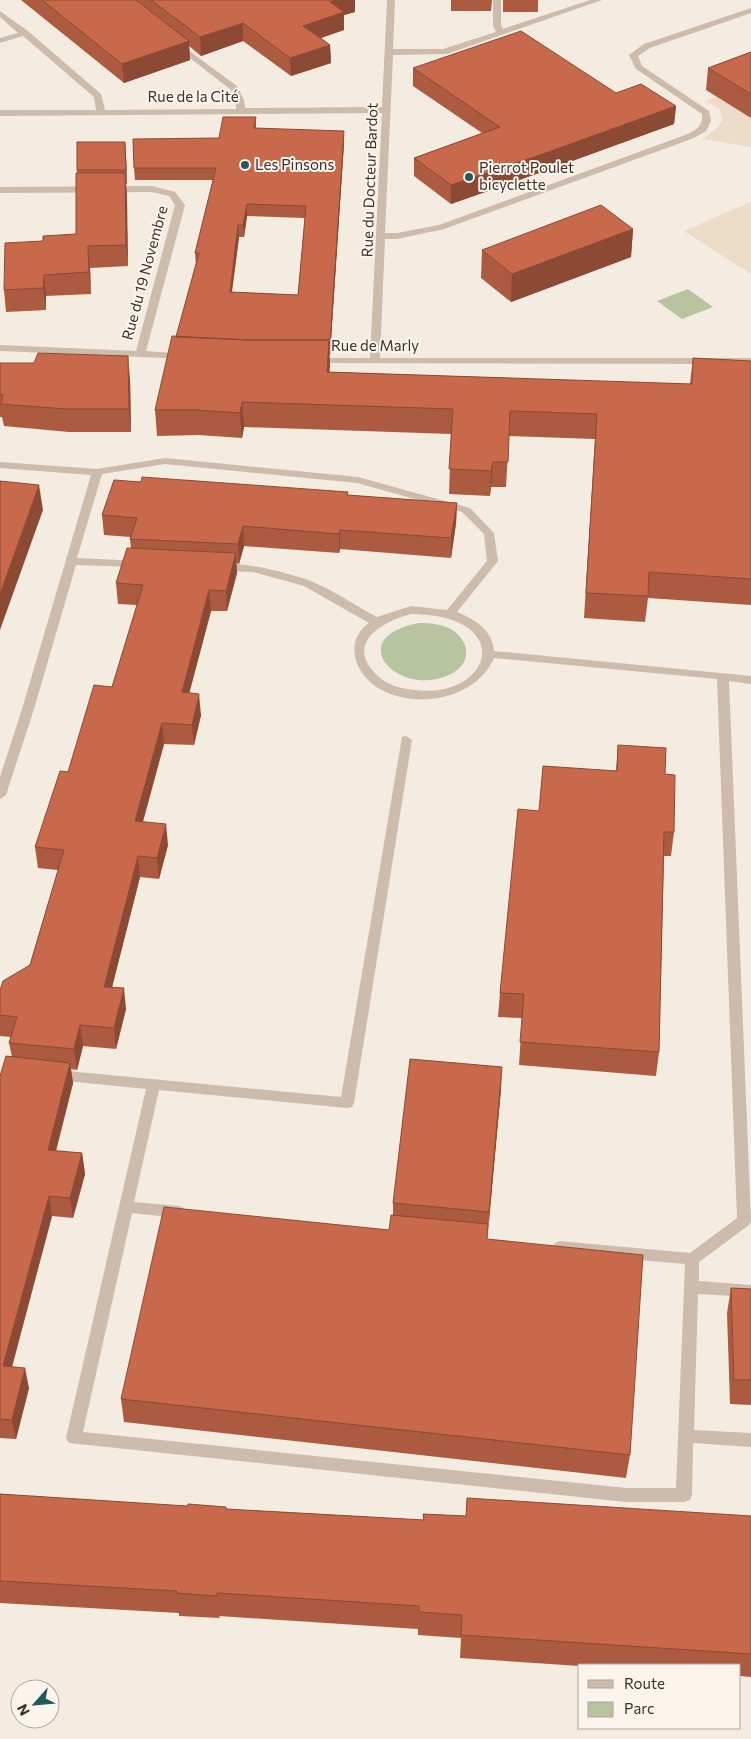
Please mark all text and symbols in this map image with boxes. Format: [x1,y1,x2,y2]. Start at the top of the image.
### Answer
street label: Rue de la Cité [147,87,239,105]
street label: Rue du Docteur Bardot [357,102,381,258]
place label: Les Pinsons [255,155,334,173]
place label: Pierrot Poulet bicyclette [479,158,574,193]
marker: Les Pinsons [239,159,251,171]
marker: Pierrot Poulet bicyclette [463,171,475,183]
street label: Rue du 19 Novembre [117,203,171,342]
street label: Rue de Marly [331,336,419,354]
legend [578,1664,741,1729]
text: Route [624,1674,665,1692]
north arrow [10,1679,60,1729]
text: Parc [624,1699,654,1717]
text: N [13,1702,33,1719]

